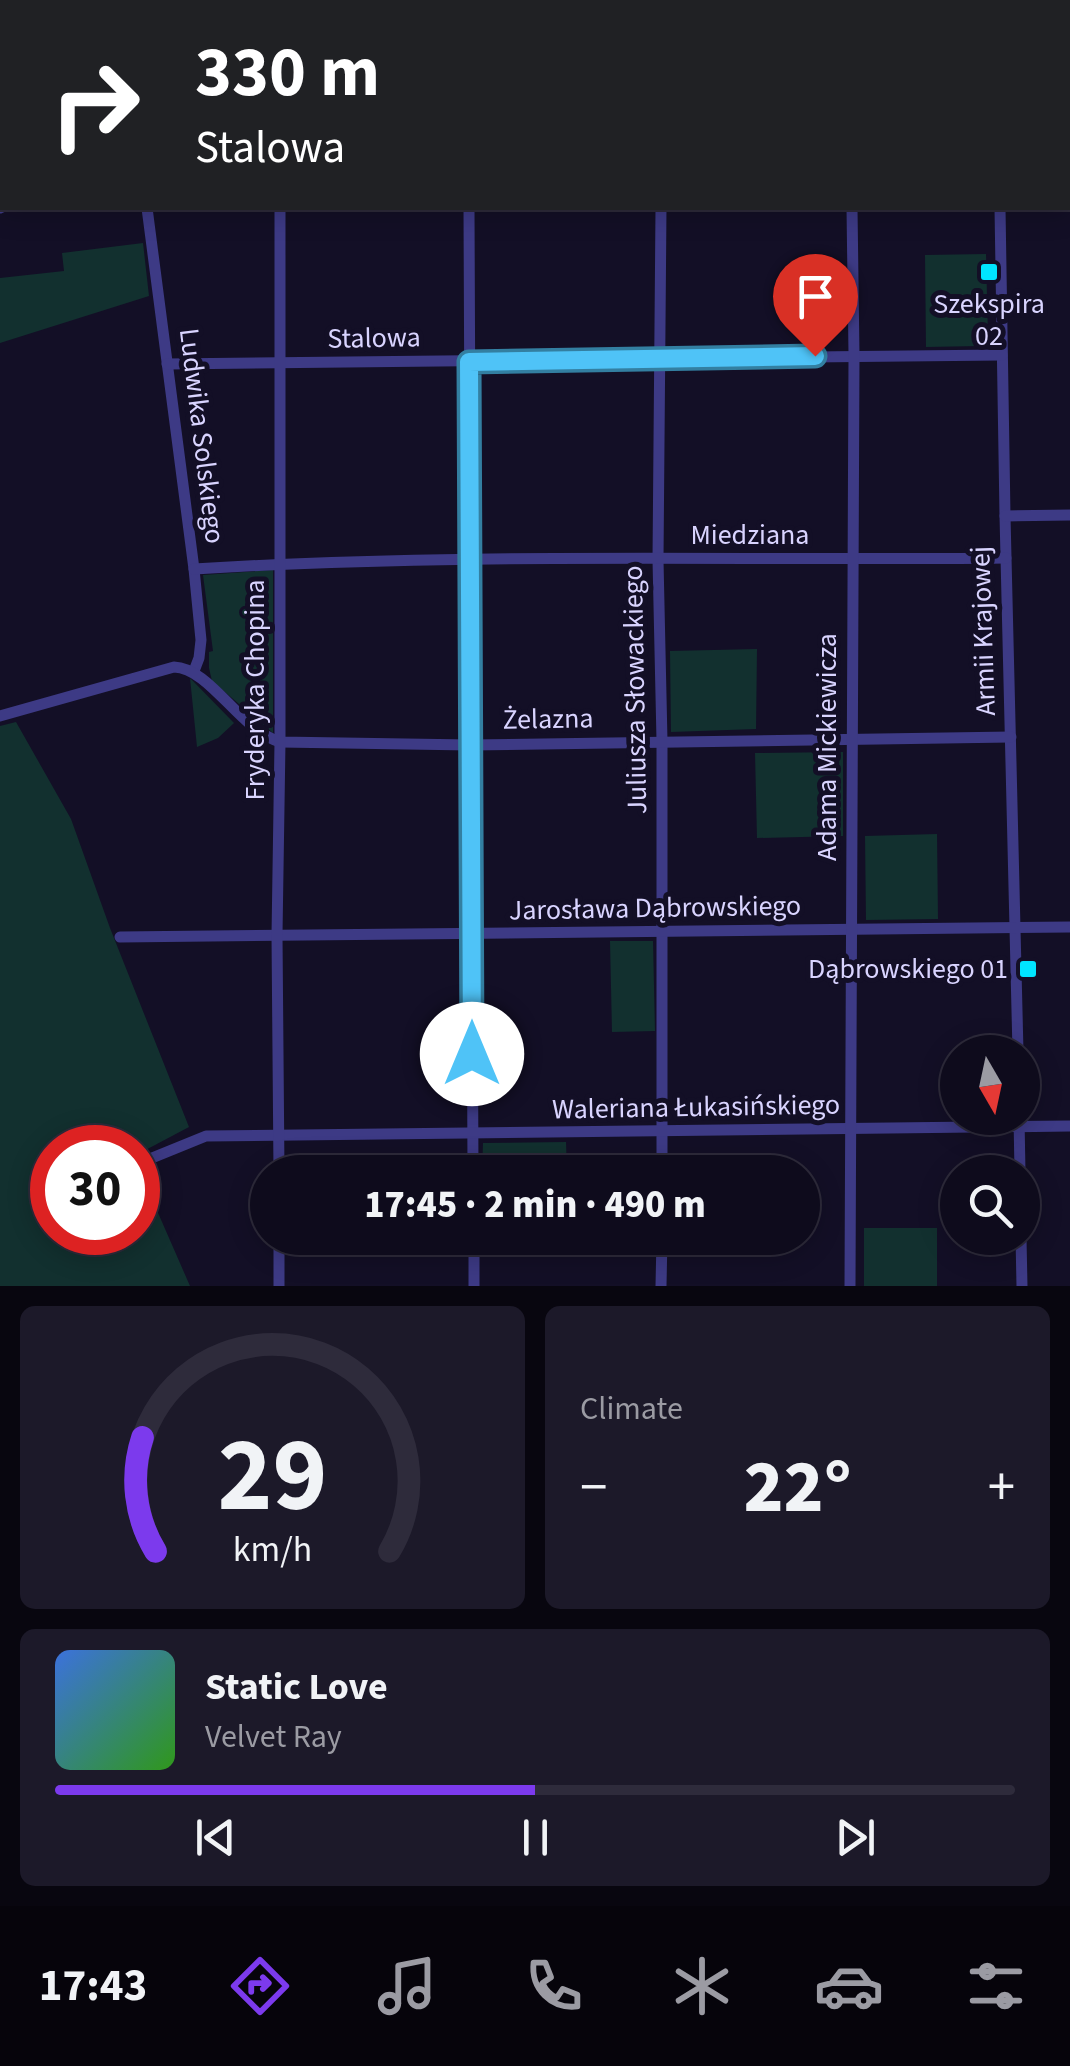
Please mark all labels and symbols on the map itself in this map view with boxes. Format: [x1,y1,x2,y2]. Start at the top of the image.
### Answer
pin [773,254,858,357]
marker: Szekspira 02 [978,261,1000,283]
place label: Szekspira 02 [933,284,1045,356]
street label: Stalowa [327,317,421,359]
street label: Ludwika Solskiego [169,326,235,546]
street label: Miedziana [690,515,810,555]
street label: Armii Krajowej [960,545,1006,717]
street label: Juliusza Słowackiego [613,565,657,815]
street label: Fryderyka Chopina [235,579,275,801]
street label: Adama Mickiewicza [807,633,847,861]
street label: Żelazna [502,698,594,740]
street label: Jarosława Dąbrowskiego [509,885,801,931]
place label: Dąbrowskiego 01 [808,949,1008,989]
marker: Dąbrowskiego 01 [1017,958,1039,980]
position arrow [420,1002,524,1106]
north arrow [940,1035,1040,1135]
street label: Waleriana Łukasińskiego [552,1084,840,1130]
speed limit sign: 30 [30,1125,160,1255]

